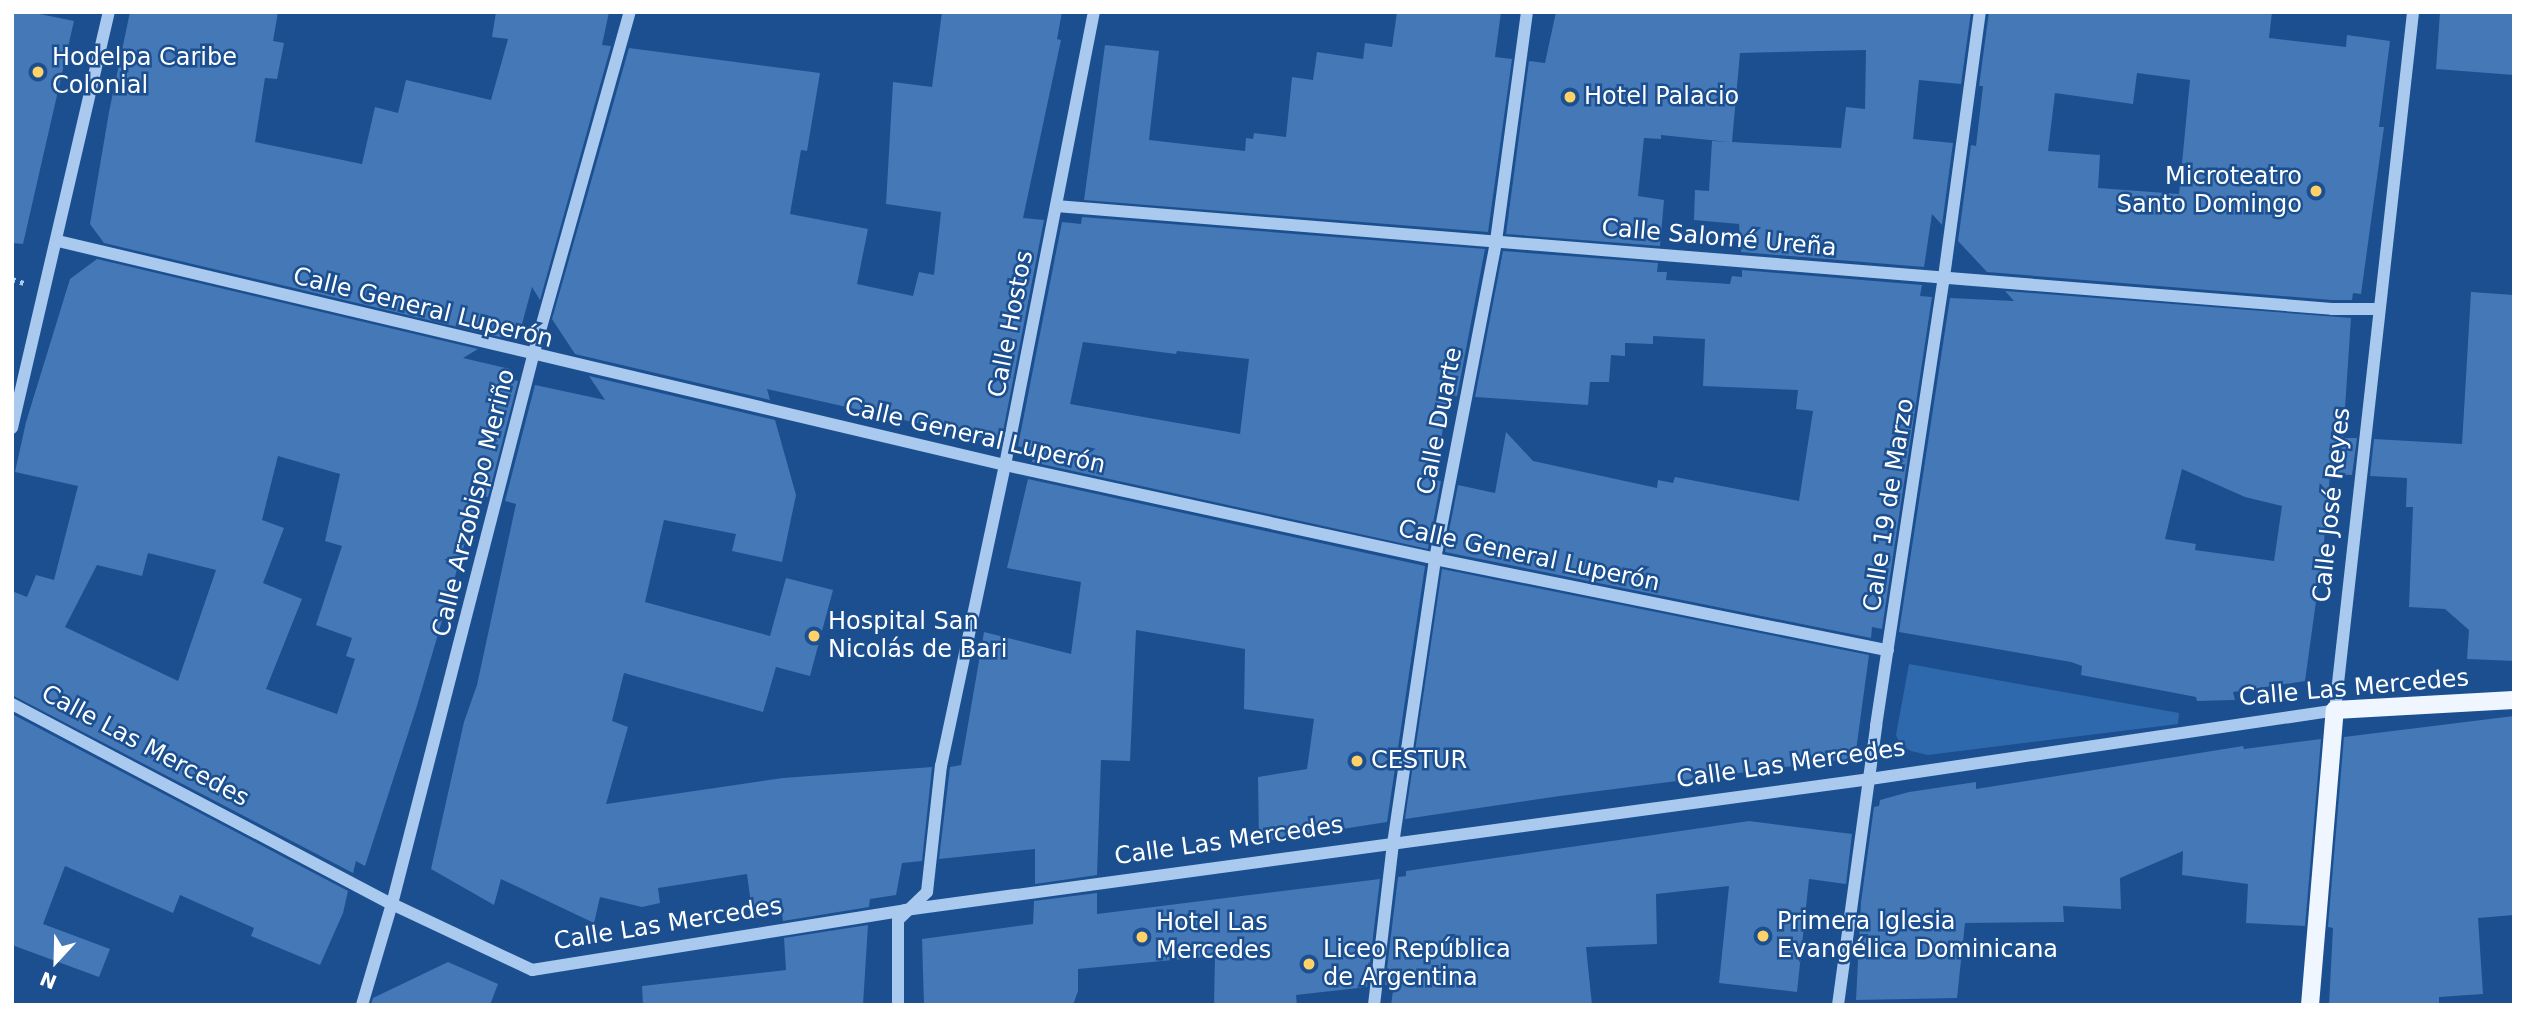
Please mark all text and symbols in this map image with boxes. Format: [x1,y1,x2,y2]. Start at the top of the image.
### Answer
place label: Hodelpa Caribe Colonial [52,44,237,100]
marker: Hodelpa Caribe Colonial [30,64,46,80]
place label: Hotel Palacio [1584,83,1739,111]
marker: Hotel Palacio [1562,89,1578,105]
place label: Microteatro Santo Domingo [2117,163,2302,219]
marker: Microteatro Santo Domingo [2308,183,2324,199]
street label: Calle Salomé Ureña [1600,213,1838,263]
street label: Calle Hostos [983,248,1039,400]
street label: Calle General Luperón [290,262,556,354]
street label: Calle Duarte [1412,345,1468,497]
street label: Calle Arzobispo Meriño [427,366,521,640]
street label: Calle General Luperón [842,392,1108,480]
street label: Calle 19 de Marzo [1858,396,1920,614]
street label: Calle José Reyes [2307,406,2357,604]
street label: Calle General Luperón [1396,514,1662,598]
place label: Hospital San Nicolás de Bari [828,608,1007,664]
marker: Hospital San Nicolás de Bari [806,628,822,644]
street label: Calle Las Mercedes [2238,664,2470,712]
street label: Calle Las Mercedes [36,679,254,813]
street label: Calle Las Mercedes [1675,734,1907,794]
place label: CESTUR [1371,747,1467,775]
marker: CESTUR [1349,753,1365,769]
street label: Calle Las Mercedes [1113,811,1345,871]
street label: Calle Las Mercedes [552,892,784,956]
place label: Primera Iglesia Evangélica Dominicana [1777,908,2058,964]
place label: Hotel Las Mercedes [1156,909,1271,965]
north arrow [21,926,91,996]
marker: Primera Iglesia Evangélica Dominicana [1755,928,1771,944]
marker: Hotel Las Mercedes [1134,929,1150,945]
place label: Liceo República de Argentina [1323,936,1511,992]
marker: Liceo República de Argentina [1301,956,1317,972]
text: N [37,967,60,994]

